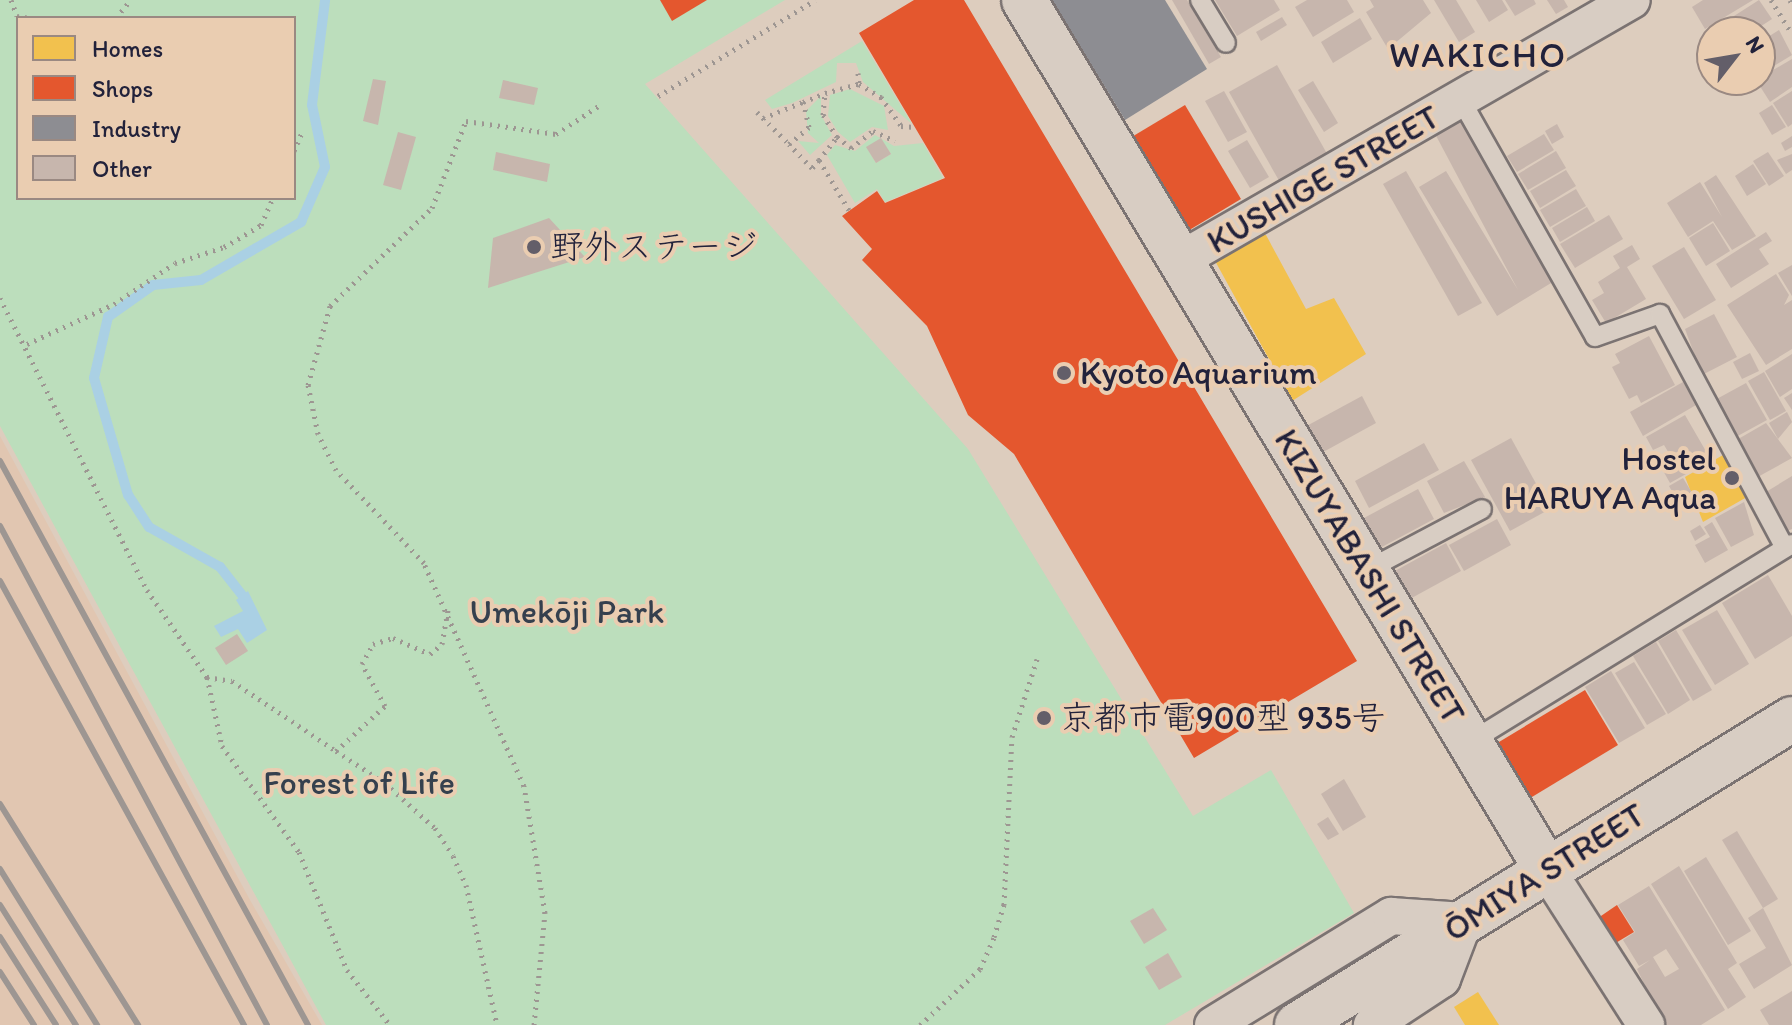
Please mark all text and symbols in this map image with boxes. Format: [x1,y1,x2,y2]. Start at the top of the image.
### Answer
legend [16,16,296,200]
north arrow [1696,16,1776,96]
text: N [1740,31,1771,58]
district label: WAKICHO [1391,33,1565,77]
text: Homes [92,34,163,63]
text: Shops [92,74,153,103]
street label: KUSHIGE STREET [1199,96,1447,262]
text: Industry [92,114,181,143]
text: Other [92,154,152,183]
place label: 野外ステージ [550,227,754,267]
marker: 野外ステージ [525,238,543,256]
place label: Kyoto Aquarium [1080,353,1316,393]
marker: Kyoto Aquarium [1055,364,1073,382]
street label: KIZUYABASHI STREET [1266,421,1474,731]
place label: Hostel HARUYA Aqua [1504,438,1716,518]
marker: Hostel HARUYA Aqua [1723,469,1741,487]
park label: Umekōji Park [470,592,664,632]
place label: 京都市電900型 935号 [1060,698,1385,738]
marker: 京都市電900型 935号 [1035,709,1053,727]
park label: Forest of Life [263,763,455,803]
street label: ŌMIYA STREET [1436,794,1652,950]

